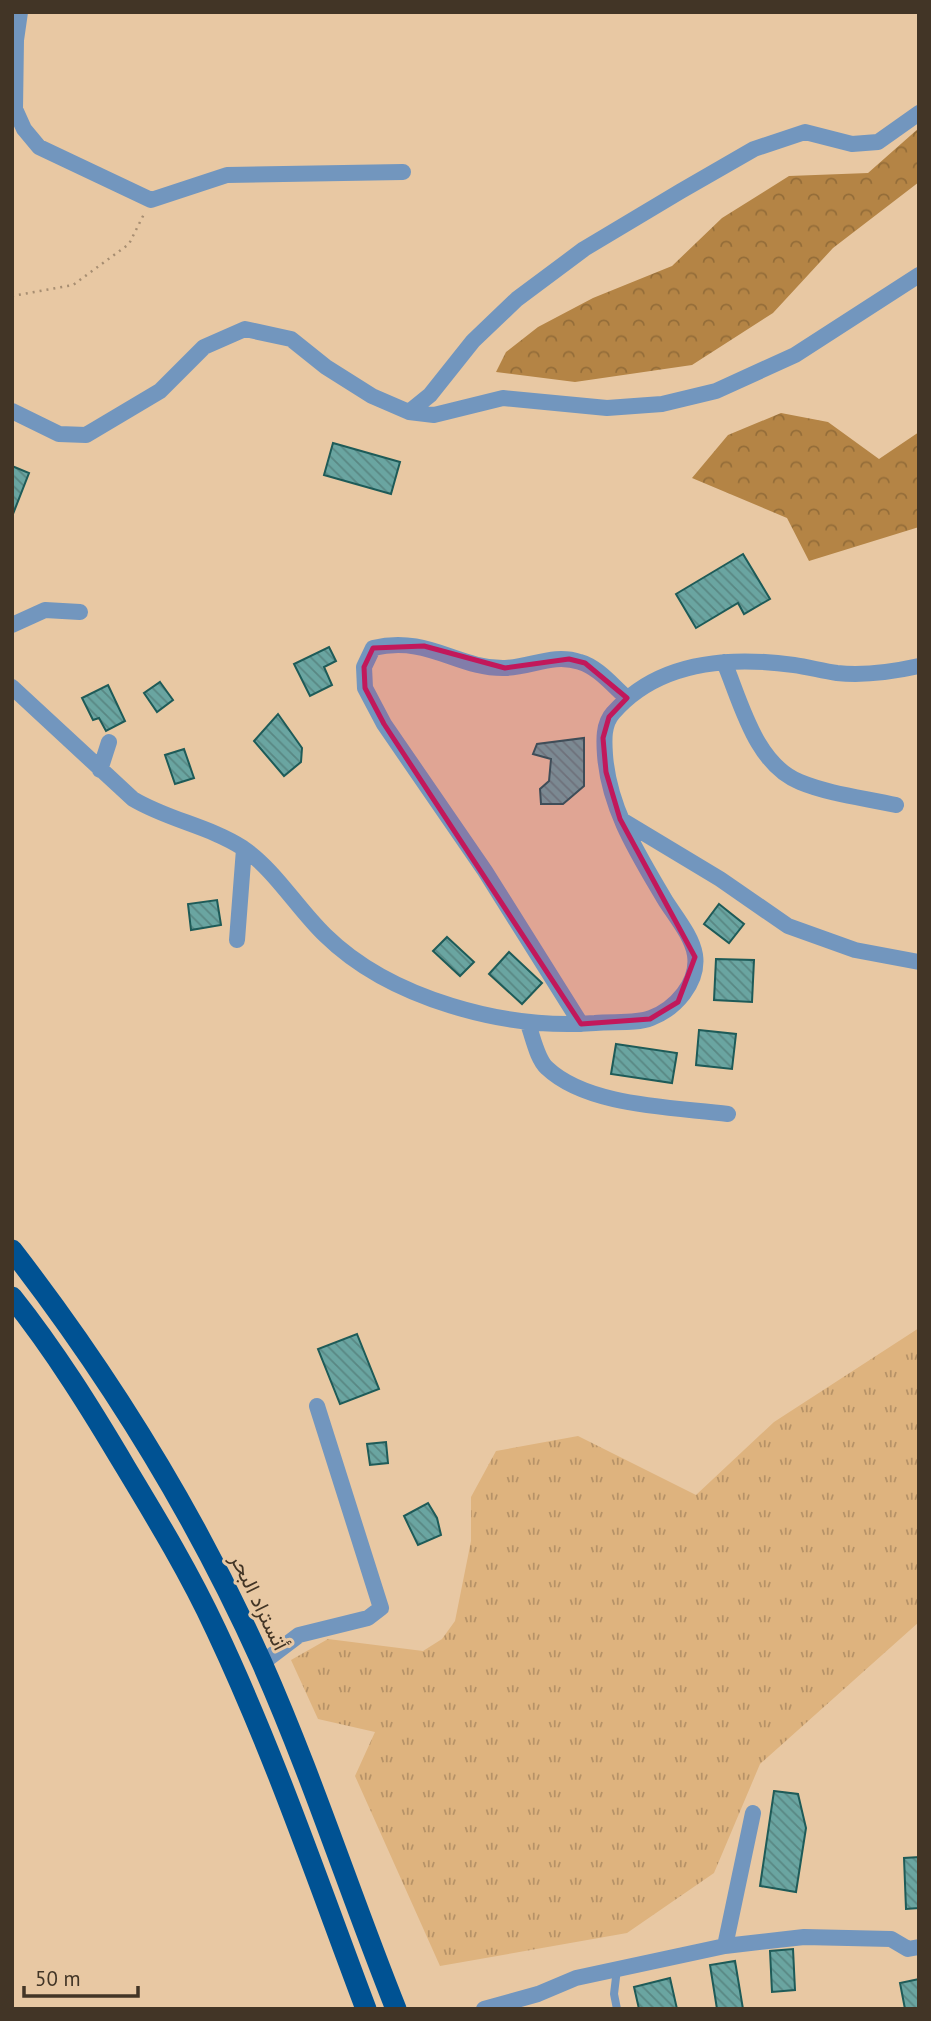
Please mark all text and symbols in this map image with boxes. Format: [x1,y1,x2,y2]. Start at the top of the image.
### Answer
street label: أتستراد البحر [224,1548,295,1655]
scale bar [24,1954,138,1998]
text: 50 m [35,1965,81,1992]

